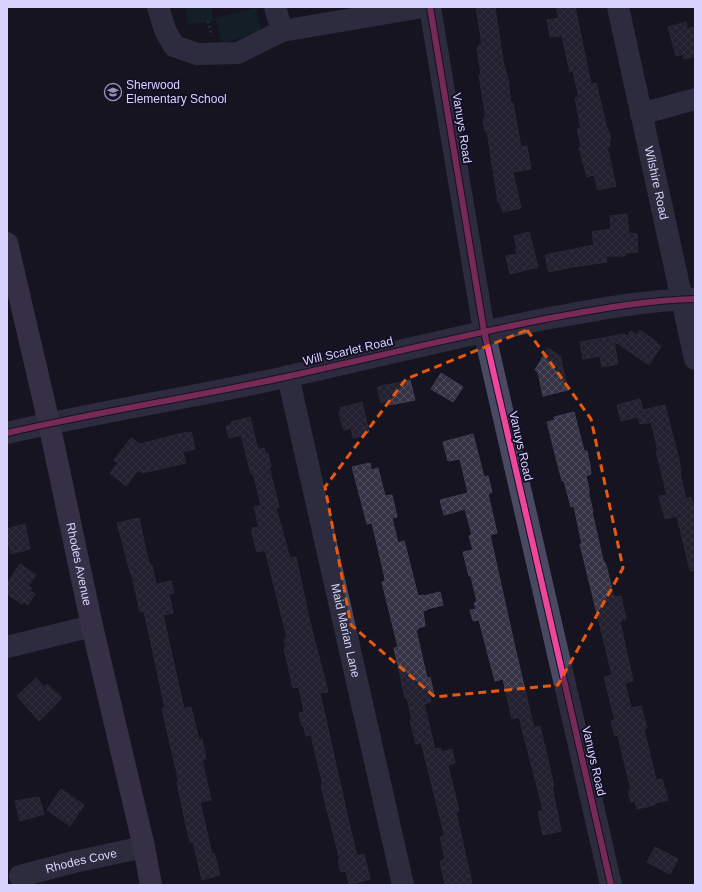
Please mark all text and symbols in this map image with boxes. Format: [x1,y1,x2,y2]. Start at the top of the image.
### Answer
place label: Sherwood Elementary School [126,78,227,106]
school or university icon: Sherwood Elementary School [103,82,123,102]
street label: Vanuys Road [450,92,474,164]
street label: Wilshire Road [642,145,671,221]
street label: Will Scarlet Road [302,334,394,368]
street label: Vanuys Road [506,410,536,482]
street label: Rhodes Avenue [63,521,95,607]
street label: Maid Marian Lane [328,582,363,679]
street label: Vanuys Road [579,725,609,797]
street label: Rhodes Cove [44,846,118,876]

